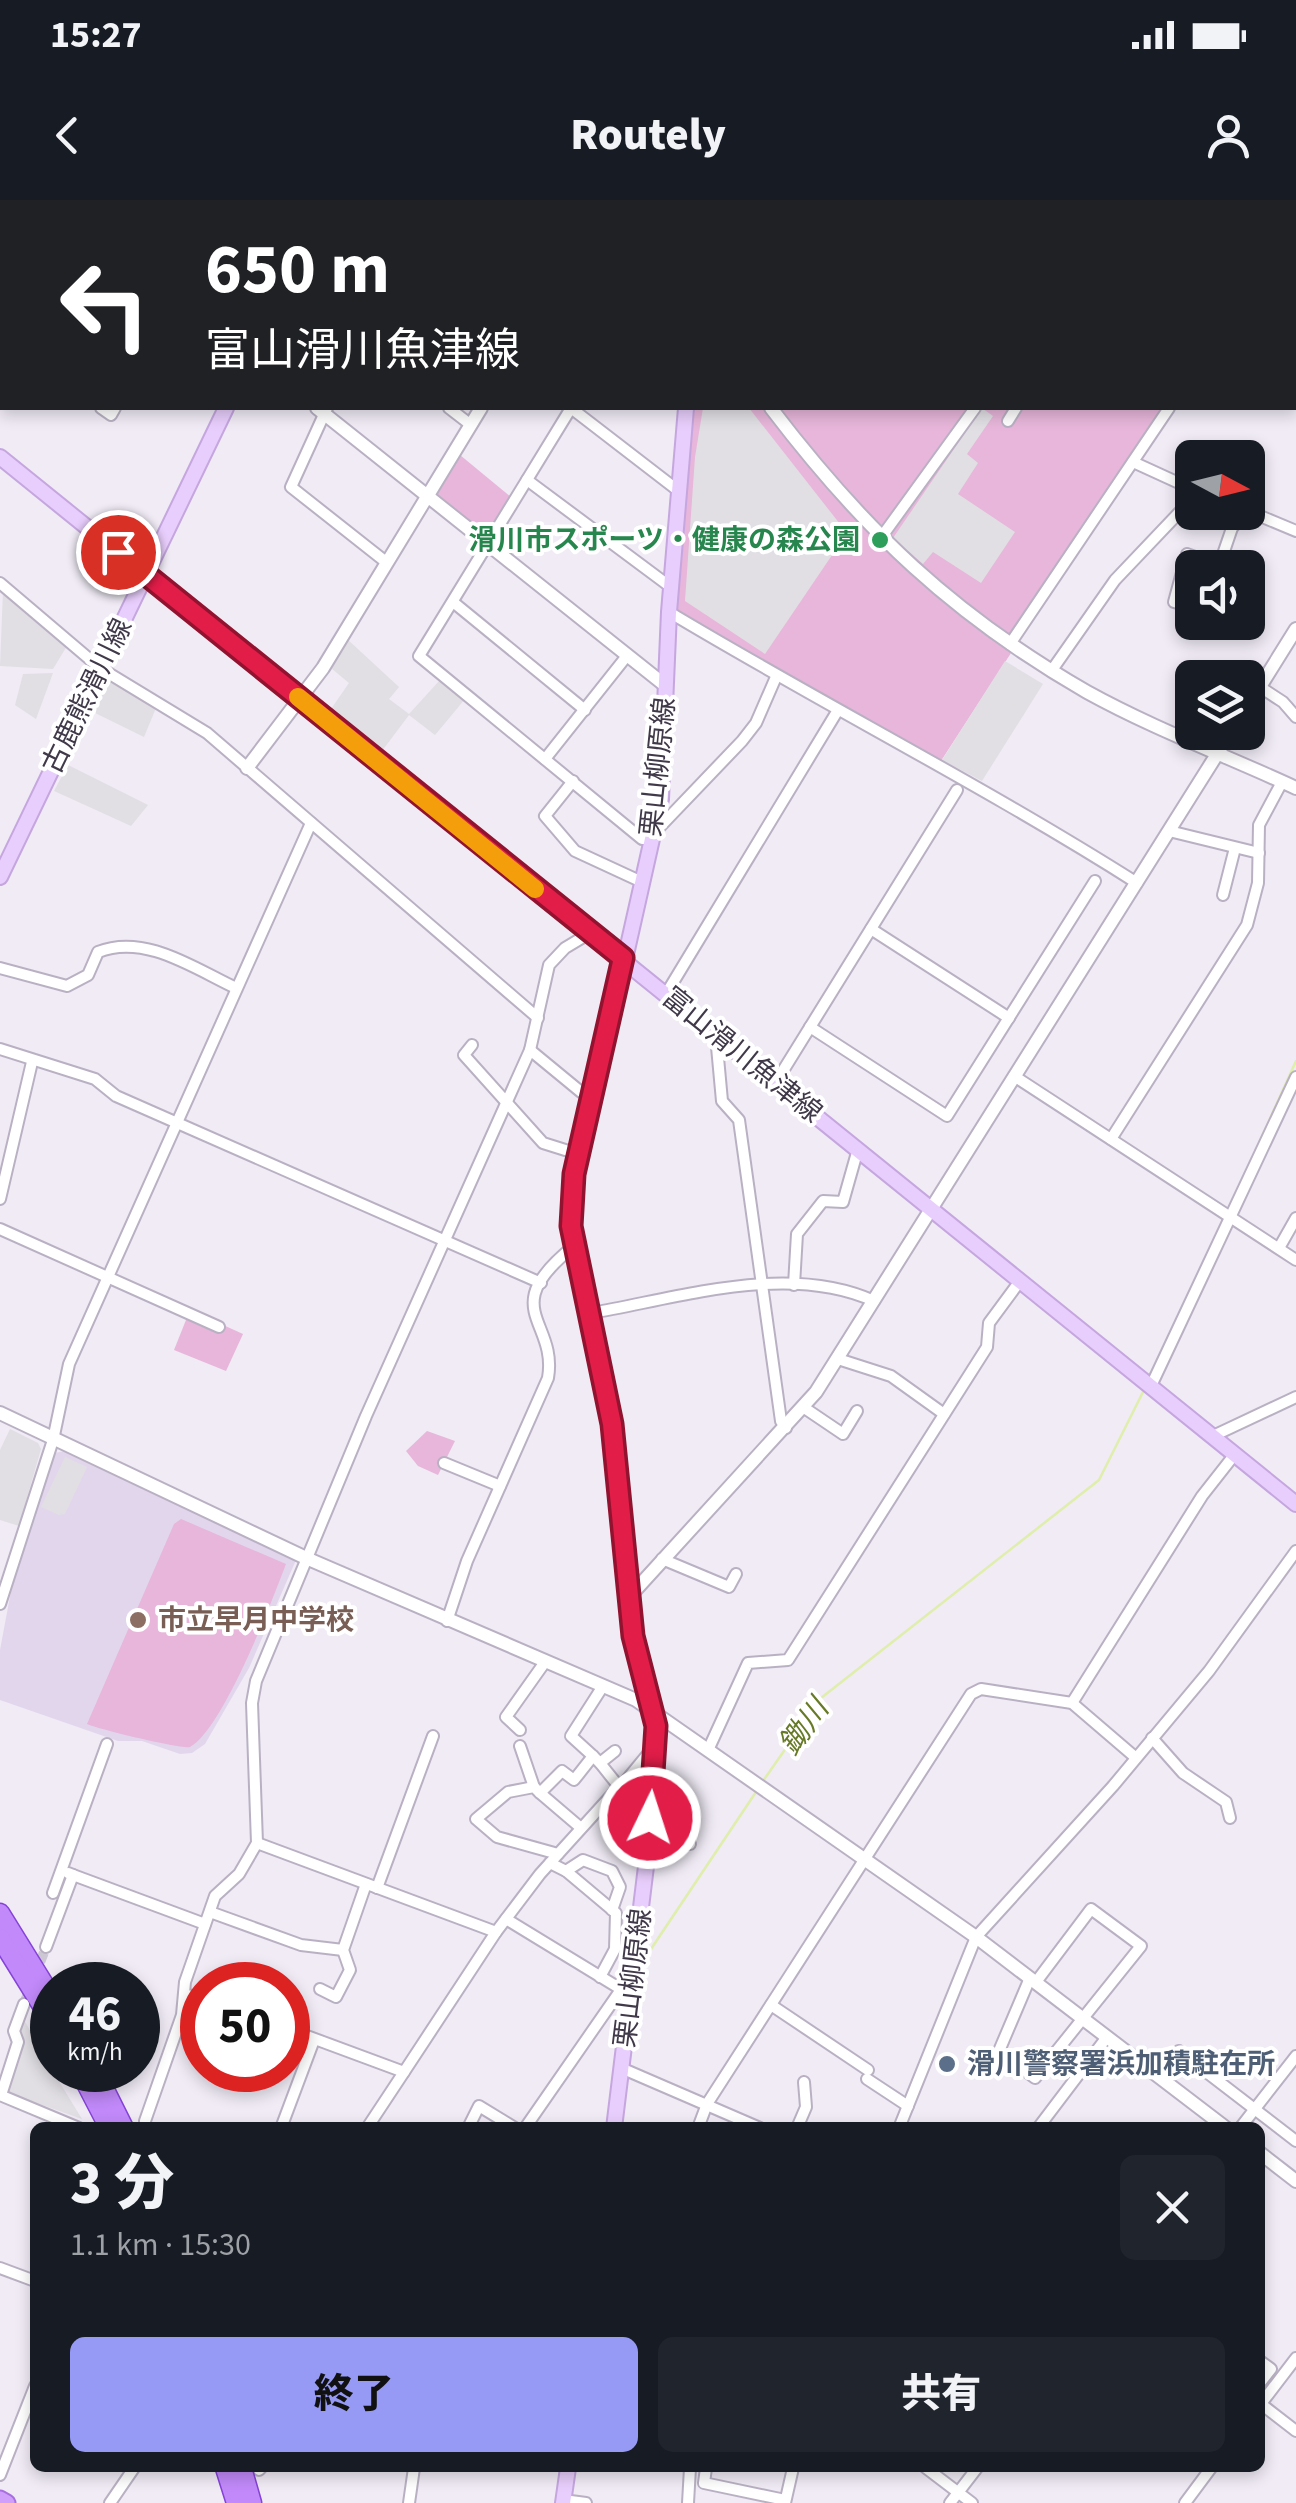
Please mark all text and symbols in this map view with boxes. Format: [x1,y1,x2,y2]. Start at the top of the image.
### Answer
text: 15:27 [50,8,142,62]
text: Routely [570,103,726,167]
icon: back [40,108,95,163]
icon: person [1201,108,1256,163]
text: 650 m [205,220,390,320]
icon: left [40,240,170,370]
text: 富山滑川魚津線 [205,319,520,383]
north arrow [1175,440,1265,530]
map controls [1175,440,1265,750]
pin [76,510,161,595]
place label: 滑川市スポーツ・健康の森公園 [469,520,860,560]
icon: arrive [91,525,146,580]
marker: 滑川市スポーツ・健康の森公園 [869,529,891,551]
button: sound [1175,550,1265,640]
street label: 古鹿熊滑川線 [32,612,142,780]
button: layers [1175,660,1265,750]
street label: 栗山柳原線 [631,695,685,839]
street label: 富山滑川魚津線 [653,978,831,1132]
place label: 市立早月中学校 [158,1600,354,1640]
marker: 市立早月中学校 [127,1609,149,1631]
water label: 鋤川 [769,1688,841,1764]
position arrow [598,1766,702,1870]
street label: 栗山柳原線 [605,1906,661,2050]
speed limit sign: 50 [180,1962,310,2092]
text: 46 [69,1979,121,2050]
text: km/h [67,2034,123,2070]
place label: 滑川警察署浜加積駐在所 [967,2044,1275,2084]
marker: 滑川警察署浜加積駐在所 [936,2053,958,2075]
text: 3 分 [70,2142,174,2227]
button: close [1120,2155,1225,2260]
text: 1.1 km · 15:30 [70,2222,251,2268]
button: 終了 [70,2337,638,2452]
button: 共有 [658,2337,1225,2452]

